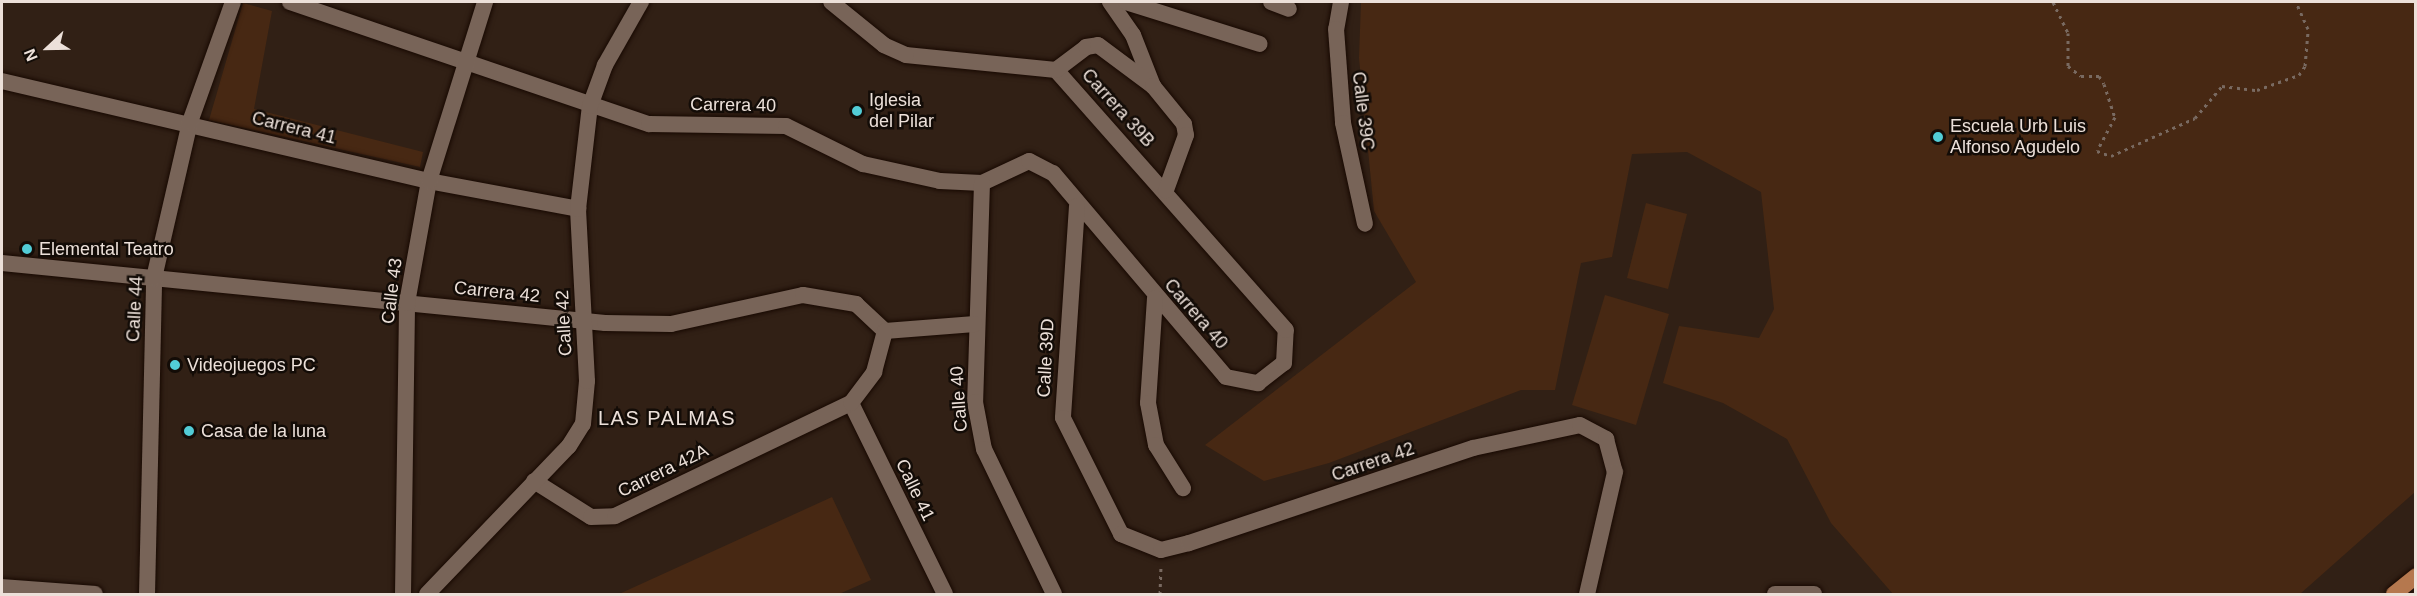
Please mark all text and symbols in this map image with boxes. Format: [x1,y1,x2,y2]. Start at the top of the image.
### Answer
north arrow [18,18,78,78]
text: N [21,46,41,63]
street label: Carrera 39B [1077,64,1159,152]
street label: Calle 39C [1347,70,1379,152]
place label: Iglesia del Pilar [869,90,934,132]
street label: Carrera 40 [690,93,776,117]
marker: Iglesia del Pilar [850,104,864,118]
street label: Carrera 41 [250,107,338,149]
place label: Escuela Urb Luis Alfonso Agudelo [1950,116,2086,158]
marker: Escuela Urb Luis Alfonso Agudelo [1931,130,1945,144]
place label: Elemental Teatro [39,238,174,260]
marker: Elemental Teatro [20,242,34,256]
street label: Calle 43 [377,257,407,325]
street label: Carrera 40 [1160,274,1232,354]
street label: Calle 44 [122,275,148,343]
street label: Carrera 42 [453,277,541,307]
street label: Calle 42 [551,289,577,357]
street label: Calle 39D [1033,318,1059,398]
place label: Videojuegos PC [187,354,316,376]
marker: Videojuegos PC [168,358,182,372]
street label: Calle 40 [946,365,972,433]
district label: LAS PALMAS [598,406,736,430]
place label: Casa de la luna [201,420,326,442]
marker: Casa de la luna [182,424,196,438]
street label: Carrera 42 [1329,438,1417,486]
street label: Carrera 42A [614,440,712,502]
street label: Calle 41 [891,456,939,524]

